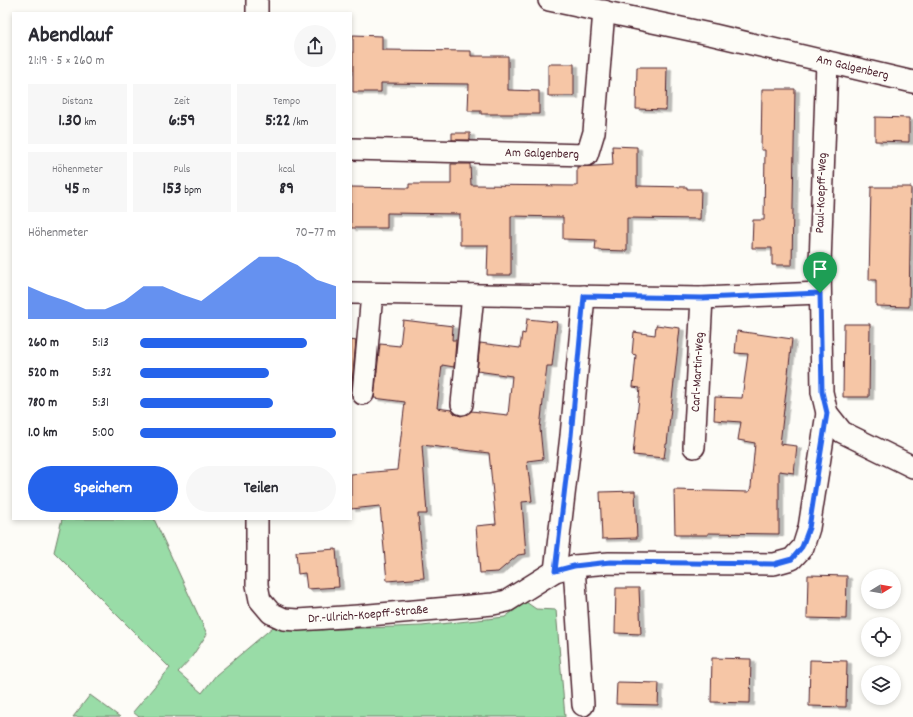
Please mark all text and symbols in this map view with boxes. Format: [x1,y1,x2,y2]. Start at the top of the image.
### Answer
text: Abendlauf [28,21,112,52]
button: share [294,25,336,67]
street label: Am Galgenberg [814,50,891,86]
text: 21:19 · 5 × 260 m [28,52,105,71]
text: Distanz [62,94,93,110]
text: Zeit [174,94,190,110]
text: Tempo [273,94,300,110]
text: 1.30 [58,110,82,134]
text: 6:59 [169,110,195,134]
text: 5:22 [265,110,291,134]
text: km [82,115,96,131]
text: /km [291,115,308,131]
street label: Am Galgenberg [505,143,580,164]
street label: Paul-Koepff-Weg [811,152,833,234]
text: Höhenmeter [52,162,103,178]
text: Puls [174,162,190,178]
text: kcal [278,162,295,178]
text: 45 [65,178,80,202]
text: 153 [162,178,182,202]
text: 89 [279,178,294,202]
text: m [80,183,90,199]
text: bpm [182,183,202,199]
text: Höhenmeter [28,224,88,243]
text: 70–77 m [296,224,336,243]
pin [803,252,837,293]
icon: arrive [809,258,831,280]
street label: Carl-Martin-Weg [686,331,710,413]
text: 260 m [28,334,59,353]
text: 5:13 [92,334,109,353]
text: 520 m [28,364,59,383]
text: 5:32 [92,364,112,383]
text: 780 m [28,394,57,413]
text: 5:31 [92,394,109,413]
text: 1.0 km [28,424,57,443]
text: 5:00 [92,424,114,443]
button: Speichern [28,466,178,512]
button: Teilen [186,466,336,512]
north arrow [861,569,901,609]
map controls [861,569,901,705]
street label: Dr.-Ulrich-Koepff-Straße [307,600,429,629]
button: locate [861,617,901,657]
button: layers [861,665,901,705]

